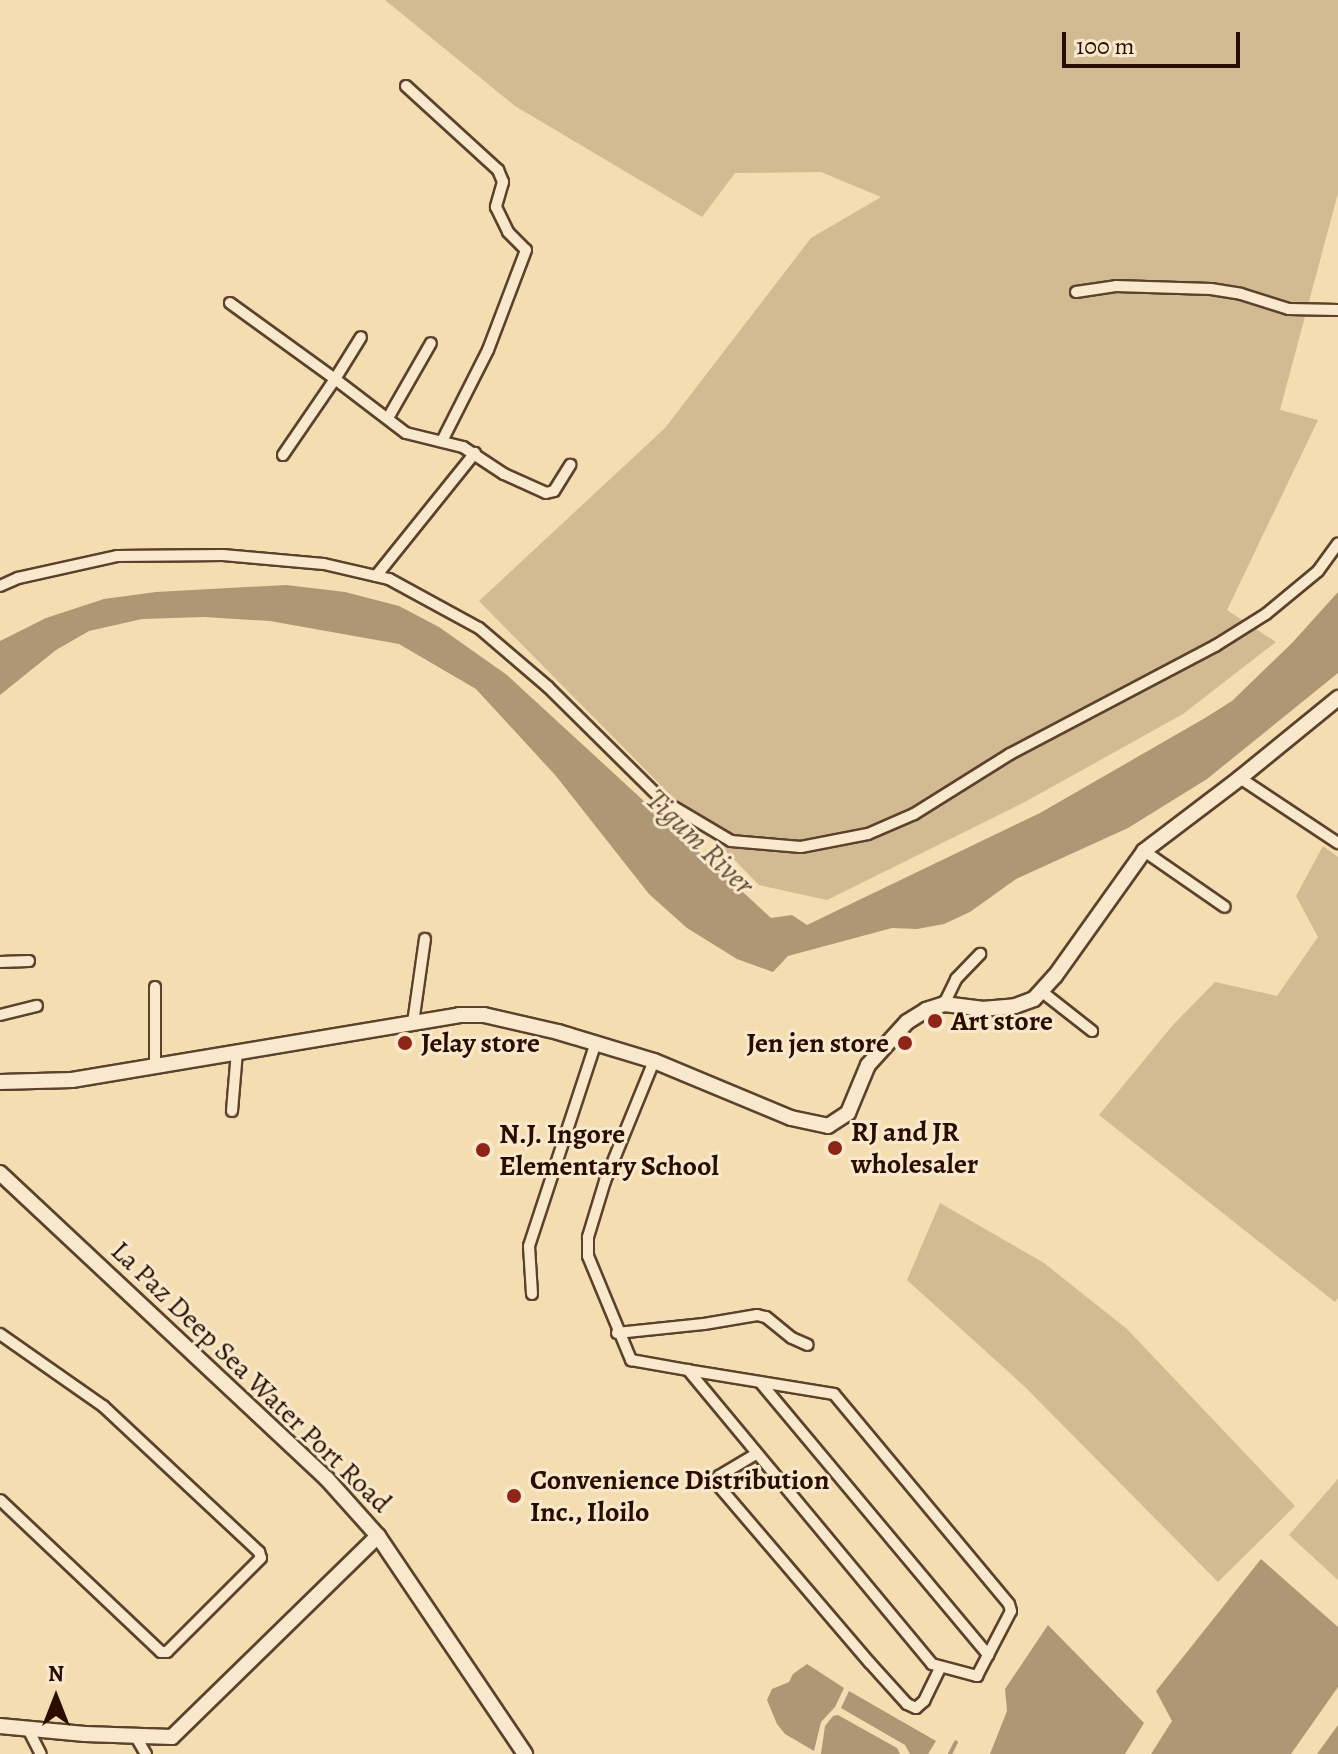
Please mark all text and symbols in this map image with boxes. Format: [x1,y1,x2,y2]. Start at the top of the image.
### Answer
scale bar [1066,16,1244,66]
text: 100 m [1076,30,1135,62]
water label: Tigum River [638,782,762,902]
place label: Art store [951,1004,1053,1038]
marker: Art store [926,1012,944,1030]
place label: Jelay store [421,1026,540,1060]
place label: Jen jen store [747,1026,889,1060]
marker: Jelay store [396,1034,414,1052]
marker: Jen jen store [896,1034,914,1052]
place label: RJ and JR wholesaler [851,1115,978,1181]
place label: N.J. Ingore Elementary School [499,1117,719,1183]
marker: RJ and JR wholesaler [826,1139,844,1157]
marker: N.J. Ingore Elementary School [474,1141,492,1159]
street label: La Paz Deep Sea Water Port Road [104,1234,398,1520]
place label: Convenience Distribution Inc., Iloilo [530,1463,829,1529]
marker: Convenience Distribution Inc., Iloilo [505,1487,523,1505]
north arrow [16,1658,96,1738]
text: N [48,1659,64,1689]

